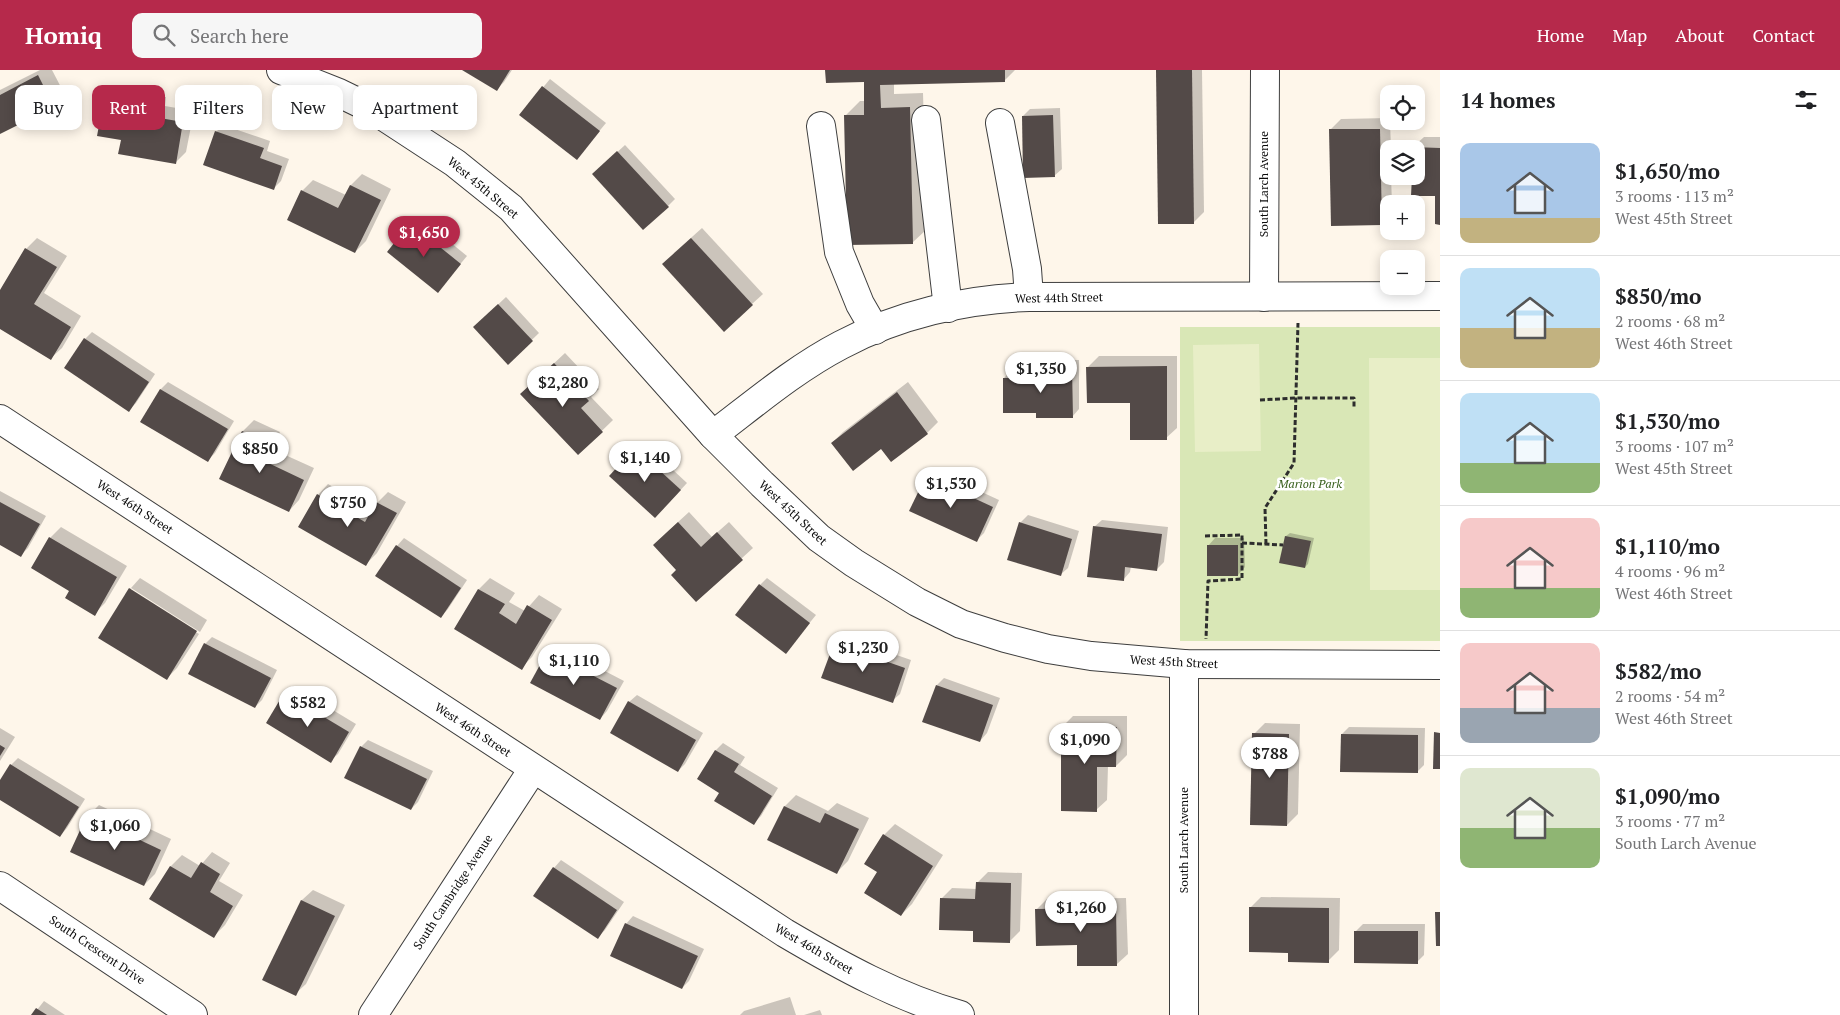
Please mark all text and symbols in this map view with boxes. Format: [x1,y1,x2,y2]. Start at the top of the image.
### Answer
search box [132,13,482,58]
text: Homiq [25,19,102,51]
icon: search [150,21,178,49]
text: Search here [190,23,289,48]
text: Home [1537,23,1584,47]
text: Map [1612,23,1647,47]
text: About [1675,23,1724,47]
text: Contact [1752,23,1815,47]
chip: Buy [15,85,82,130]
chip: Rent [92,85,165,130]
chip: Filters [175,85,262,130]
chip: New [272,85,343,130]
chip: Apartment [353,85,477,130]
map controls [1380,85,1425,295]
button: locate [1380,85,1425,130]
text: 14 homes [1460,86,1556,114]
icon: filters [1792,86,1820,114]
street label: South Larch Avenue [1256,131,1271,237]
button: layers [1380,140,1425,185]
street label: West 45th Street [445,154,522,222]
text: $1,650/mo [1615,157,1720,185]
icon: home [1500,163,1560,223]
text: 3 rooms · 113 m² [1615,185,1734,207]
button: + [1380,195,1425,240]
text: West 45th Street [1615,207,1733,229]
pin: $1,650 [383,216,465,258]
text: $1,650 [399,221,449,243]
button: − [1380,250,1425,295]
text: $850/mo [1615,282,1702,310]
icon: home [1500,288,1560,348]
street label: West 44th Street [1015,289,1104,306]
text: 2 rooms · 68 m² [1615,310,1725,332]
text: West 46th Street [1615,332,1733,354]
pin: $1,350 [1000,352,1082,394]
text: $1,350 [1016,357,1066,379]
pin: $2,280 [522,366,604,408]
text: $2,280 [538,371,588,393]
text: $1,530/mo [1615,407,1720,435]
icon: home [1500,413,1560,473]
pin: $850 [230,432,290,474]
text: 3 rooms · 107 m² [1615,435,1734,457]
text: $850 [242,437,278,459]
pin: $1,140 [604,440,686,483]
text: $1,140 [620,446,670,468]
text: West 45th Street [1615,457,1733,479]
pin: $1,530 [910,466,992,509]
text: $1,530 [926,472,976,494]
street label: West 46th Street [94,476,177,537]
park label: Marion Park [1277,476,1342,491]
street label: West 45th Street [756,477,831,549]
pin: $750 [318,486,378,528]
text: $750 [330,491,366,513]
text: $1,110/mo [1615,532,1720,560]
icon: home [1500,538,1560,598]
text: 4 rooms · 96 m² [1615,560,1725,582]
text: West 46th Street [1615,582,1733,604]
pin: $1,230 [822,630,904,673]
text: $1,230 [838,636,888,658]
pin: $1,110 [533,644,615,686]
text: $1,110 [549,649,599,671]
street label: West 45th Street [1130,652,1219,671]
text: $582/mo [1615,657,1702,685]
icon: home [1500,663,1560,723]
text: 2 rooms · 54 m² [1615,685,1725,707]
pin: $582 [278,686,338,728]
text: $582 [290,691,326,713]
street label: West 46th Street [432,699,515,760]
text: West 46th Street [1615,707,1733,729]
pin: $1,090 [1044,722,1126,765]
text: $1,090 [1060,728,1110,750]
pin: $788 [1240,736,1300,779]
text: $788 [1252,742,1288,764]
text: $1,090/mo [1615,782,1720,810]
street label: South Larch Avenue [1176,787,1191,893]
icon: home [1500,788,1560,848]
pin: $1,060 [74,808,156,851]
text: 3 rooms · 77 m² [1615,810,1725,832]
text: $1,060 [90,814,140,836]
street label: South Cambridge Avenue [410,831,495,952]
text: South Larch Avenue [1615,832,1757,854]
pin: $1,260 [1040,890,1122,933]
text: $1,260 [1056,896,1106,918]
street label: South Crescent Drive [46,912,148,987]
street label: West 46th Street [772,920,857,977]

